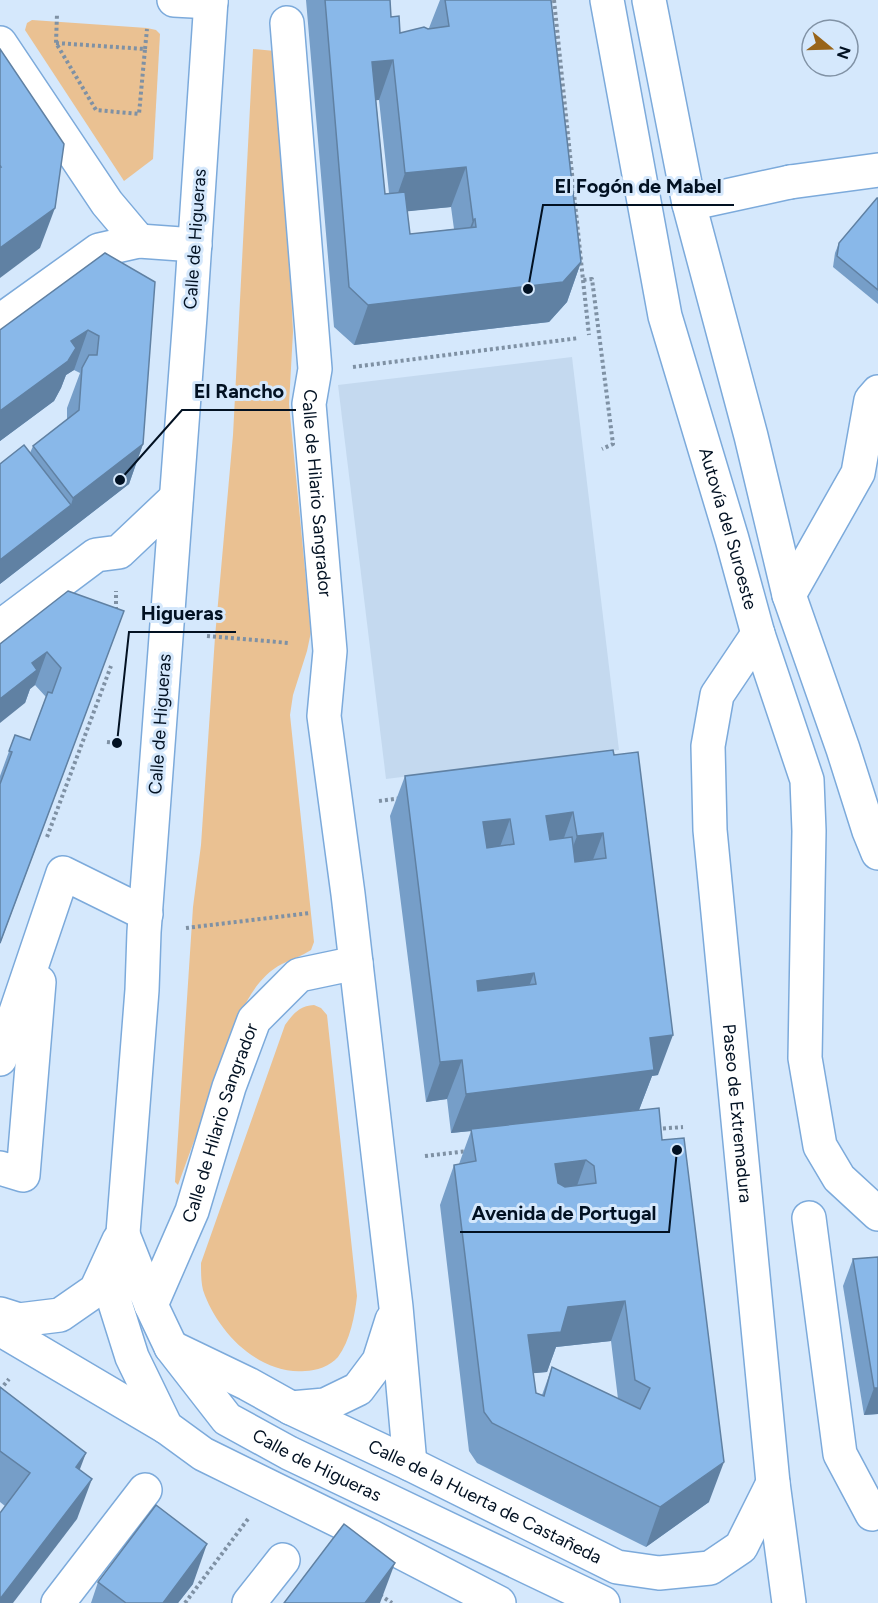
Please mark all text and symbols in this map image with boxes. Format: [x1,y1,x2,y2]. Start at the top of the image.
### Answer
north arrow [800,18,860,78]
text: N [833,44,855,62]
callout: El Fogón de Mabel [543,167,734,205]
street label: Calle de Higueras [179,168,211,310]
text: El Fogón de Mabel [554,174,722,198]
callout: El Rancho [182,372,296,410]
text: El Rancho [194,379,285,403]
street label: Calle de Hilario Sangrador [298,387,336,598]
street label: Autovía del Suroeste [694,445,762,612]
callout: Higueras [129,594,236,632]
text: Higueras [141,601,223,625]
street label: Calle de Higueras [144,653,176,795]
street label: Calle de Hilario Sangrador [177,1020,263,1226]
street label: Paseo de Extremadura [718,1023,757,1204]
callout: Avenida de Portugal [460,1194,669,1232]
text: Avenida de Portugal [471,1201,657,1225]
street label: Calle de Higueras [249,1424,385,1506]
street label: Calle de la Huerta de Castañeda [365,1435,605,1569]

